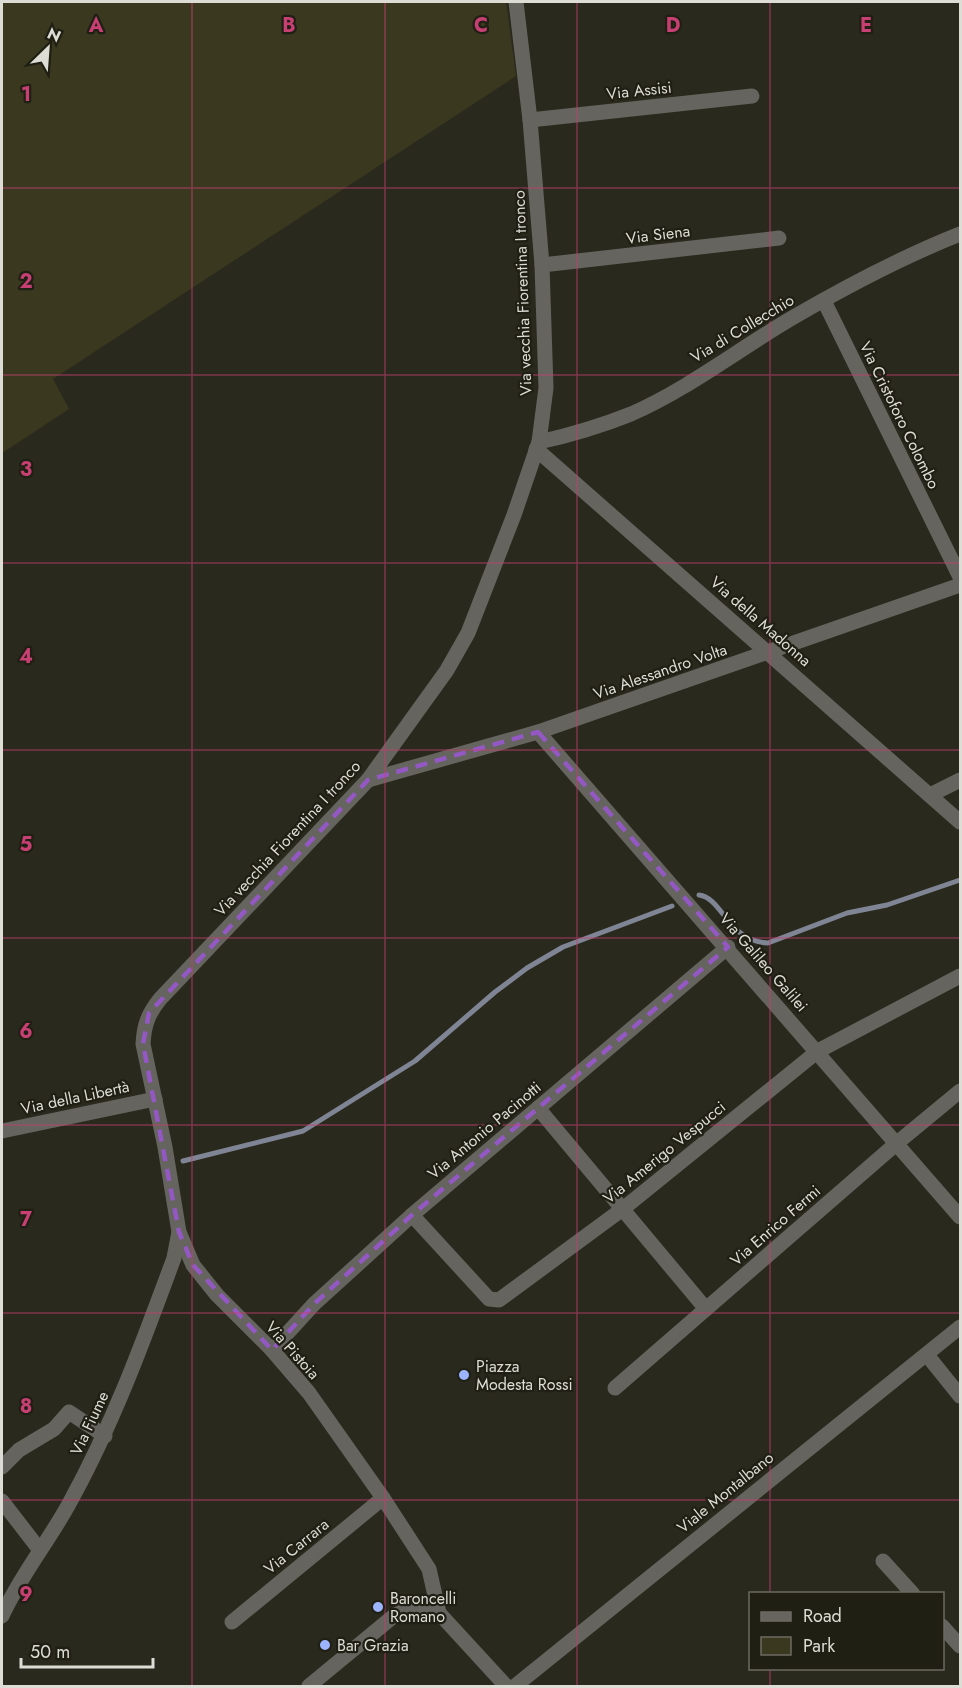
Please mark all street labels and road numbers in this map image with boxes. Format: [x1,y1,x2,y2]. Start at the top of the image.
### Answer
street label: Via Assisi [605,76,673,105]
street label: Via vecchia Fiorentina I tronco [507,190,538,396]
street label: Via Siena [625,219,691,250]
street label: Via di Collecchio [686,288,799,368]
street label: Via Cristoforo Colombo [854,338,945,493]
street label: Via della Madonna [705,571,816,672]
street label: Via Alessandro Volta [590,638,730,705]
street label: Via vecchia Fiorentina I tronco [209,755,366,921]
street label: Via Galileo Galilei [714,908,813,1017]
street label: Via della Libertà [19,1075,131,1120]
street label: Via Antonio Pacinotti [423,1076,546,1185]
street label: Via Amerigo Vespucci [598,1096,731,1209]
street label: Via Enrico Fermi [725,1180,826,1271]
street label: Via Pistoia [260,1316,325,1384]
street label: Via Fiume [65,1387,114,1459]
street label: Viale Montalbano [672,1446,779,1539]
street label: Via Carrara [259,1513,334,1580]

